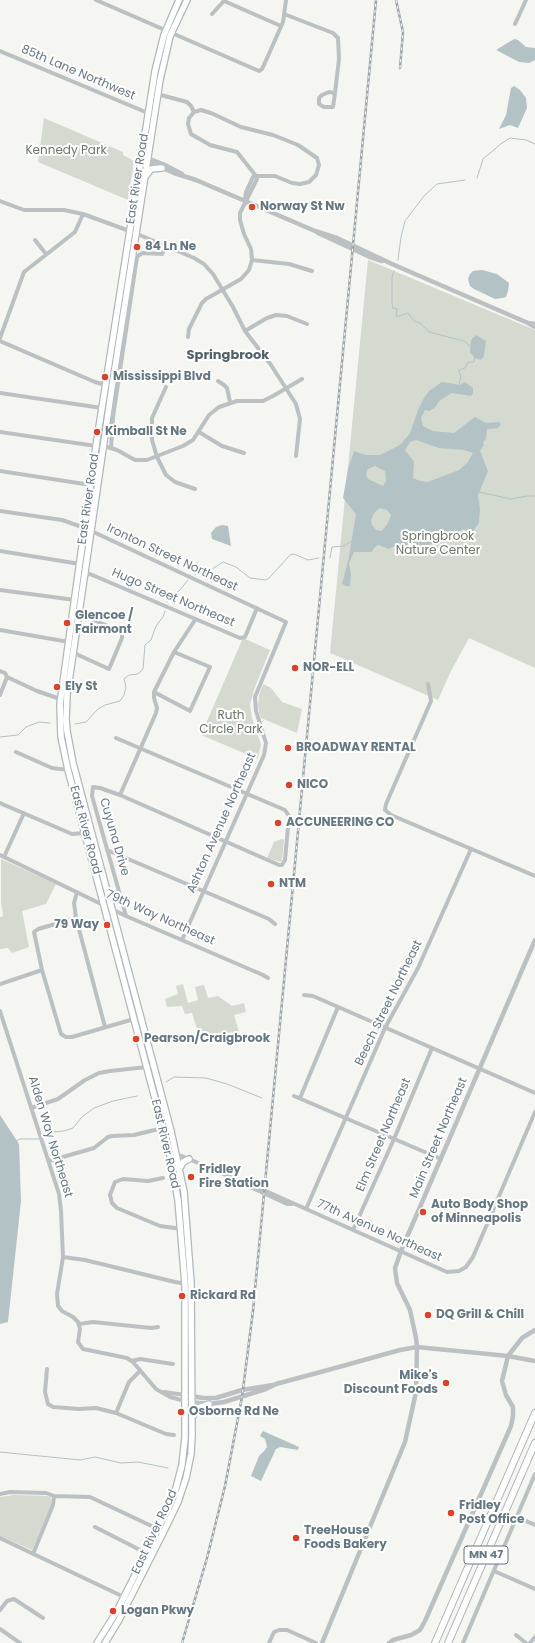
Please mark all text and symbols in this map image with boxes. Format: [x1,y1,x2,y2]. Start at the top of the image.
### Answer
street label: 85th Lane Northwest [19,42,137,104]
street label: East River Road [124,133,152,225]
park label: Kennedy Park [25,144,107,158]
place label: Norway St Nw [260,200,345,214]
marker: Norway St Nw [247,202,257,212]
place label: 84 Ln Ne [145,240,196,254]
marker: 84 Ln Ne [132,242,142,252]
district label: Springbrook [187,348,269,364]
place label: Mississippi Blvd [113,370,211,384]
marker: Mississippi Blvd [100,372,110,382]
place label: Kimball St Ne [105,425,187,439]
marker: Kimball St Ne [92,427,102,437]
street label: East River Road [76,453,102,545]
street label: Ironton Street Northeast [104,521,240,595]
park label: Springbrook Nature Center [396,530,480,558]
street label: Hugo Street Northeast [109,566,237,630]
place label: Glencoe / Fairmont [75,609,133,637]
marker: Glencoe / Fairmont [62,618,72,628]
place label: NOR-ELL [303,661,354,675]
marker: NOR-ELL [290,663,300,673]
place label: Ely St [65,680,97,694]
marker: Ely St [52,682,62,692]
park label: Ruth Circle Park [199,709,263,737]
place label: BROADWAY RENTAL [296,741,416,755]
marker: BROADWAY RENTAL [283,743,293,753]
street label: Ashton Avenue Northeast [184,751,260,895]
place label: NICO [297,778,328,792]
marker: NICO [284,780,294,790]
street label: East River Road [66,784,104,876]
street label: Cuyuna Drive [96,796,132,878]
place label: ACCUNEERING CO [286,816,394,830]
marker: ACCUNEERING CO [273,818,283,828]
place label: NTM [279,877,306,891]
marker: NTM [266,879,276,889]
street label: 79th Way Northeast [103,887,217,949]
place label: 79 Way [54,918,99,932]
marker: 79 Way [102,920,112,930]
street label: Beech Street Northeast [352,938,426,1068]
place label: Pearson/Craigbrook [144,1032,270,1046]
marker: Pearson/Craigbrook [131,1034,141,1044]
street label: Alden Way Northeast [25,1075,75,1199]
street label: Elm Street Northeast [354,1076,414,1194]
street label: Main Street Northeast [407,1076,471,1200]
street label: East River Road [148,1098,182,1190]
place label: Fridley Fire Station [199,1163,269,1191]
marker: Fridley Fire Station [186,1172,196,1182]
street label: 77th Avenue Northeast [314,1197,444,1265]
place label: Auto Body Shop of Minneapolis [431,1198,528,1226]
marker: Auto Body Shop of Minneapolis [418,1207,428,1217]
place label: Rickard Rd [190,1289,256,1303]
marker: Rickard Rd [177,1291,187,1301]
place label: DQ Grill & Chill [436,1308,524,1322]
marker: DQ Grill & Chill [423,1310,433,1320]
place label: Mike's Discount Foods [344,1369,438,1397]
marker: Mike's Discount Foods [441,1378,451,1388]
place label: Osborne Rd Ne [189,1405,279,1419]
marker: Osborne Rd Ne [176,1407,186,1417]
street label: East River Road [129,1488,181,1576]
place label: Fridley Post Office [459,1499,525,1527]
marker: Fridley Post Office [446,1508,456,1518]
place label: TreeHouse Foods Bakery [304,1524,387,1552]
marker: TreeHouse Foods Bakery [291,1533,301,1543]
road number: MN 47 [464,1546,508,1564]
place label: Logan Pkwy [121,1604,194,1618]
marker: Logan Pkwy [108,1606,118,1616]

